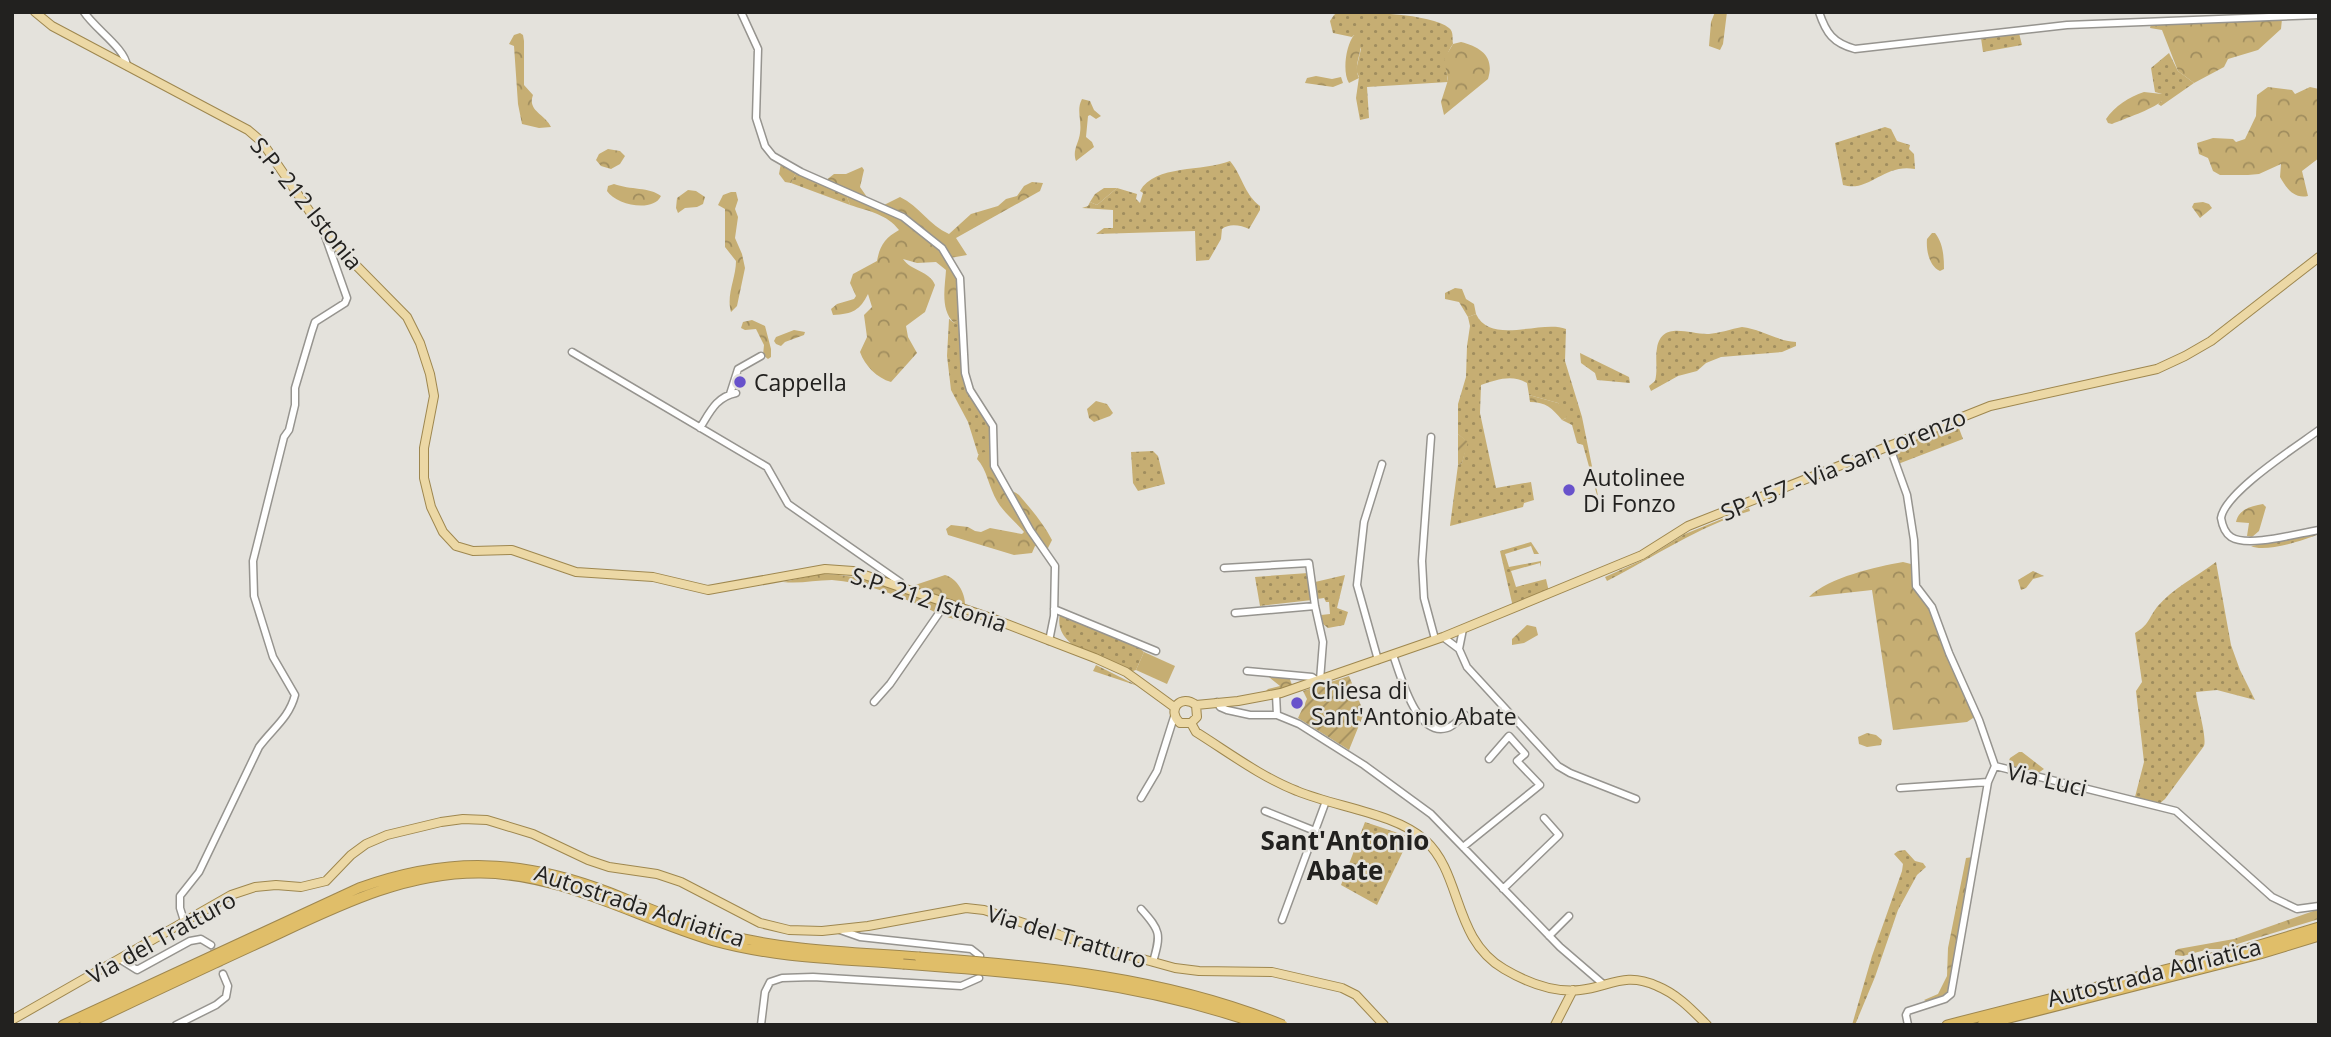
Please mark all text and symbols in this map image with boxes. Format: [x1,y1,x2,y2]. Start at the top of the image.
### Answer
street label: S.P. 212 Istonia [244,130,370,276]
place label: Cappella [754,366,847,398]
marker: Cappella [732,374,748,390]
street label: SP 157 - Via San Lorenzo [1716,400,1970,528]
place label: Autolinee Di Fonzo [1583,461,1685,519]
marker: Autolinee Di Fonzo [1561,482,1577,498]
street label: S.P. 212 Istonia [847,559,1011,639]
place label: Chiesa di Sant'Antonio Abate [1311,674,1517,732]
marker: Chiesa di Sant'Antonio Abate [1289,695,1305,711]
street label: Via Luci [2004,754,2090,804]
district label: Sant'Antonio Abate [1261,822,1429,888]
street label: Autostrada Adriatica [531,856,749,954]
street label: Via del Tratturo [81,883,241,991]
street label: Via del Tratturo [983,896,1151,976]
street label: Autostrada Adriatica [2044,930,2264,1014]

